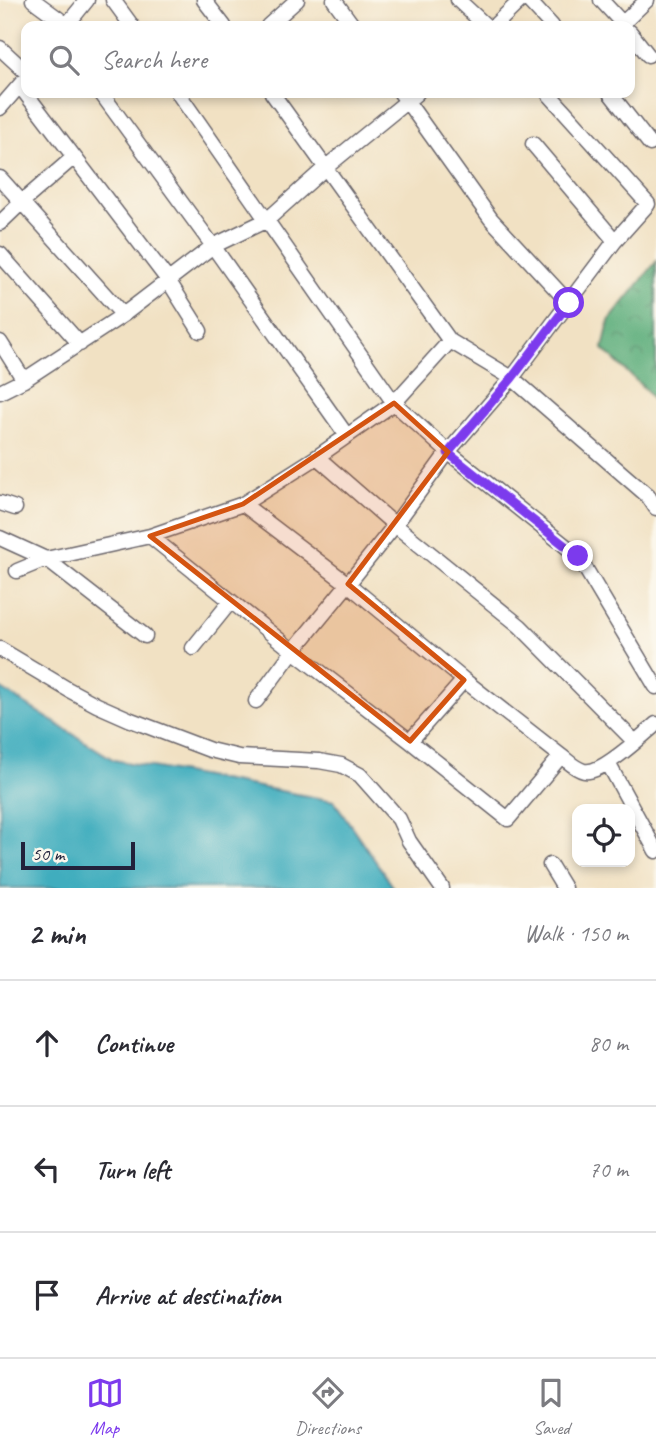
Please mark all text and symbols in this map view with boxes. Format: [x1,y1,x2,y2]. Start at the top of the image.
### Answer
search box [21,21,635,98]
icon: search [45,41,83,79]
text: Search here [101,43,207,76]
route start [553,287,584,318]
route end [562,540,593,571]
map controls [572,804,635,867]
button: locate [572,804,635,867]
scale bar [21,839,135,871]
text: 50 m [32,842,64,866]
text: 2 min [28,915,85,953]
text: Walk · 150 m [524,919,628,948]
icon: ahead [28,1024,66,1062]
text: Continue [95,1027,173,1060]
text: 80 m [589,1029,628,1058]
icon: left [28,1150,66,1188]
text: Turn left [95,1153,170,1186]
text: 70 m [589,1155,628,1184]
icon: arrive [28,1276,66,1314]
text: Arrive at destination [95,1279,281,1312]
tab: Map [86,1374,124,1440]
tab: Directions [295,1374,361,1440]
tab: Saved [532,1374,570,1440]

